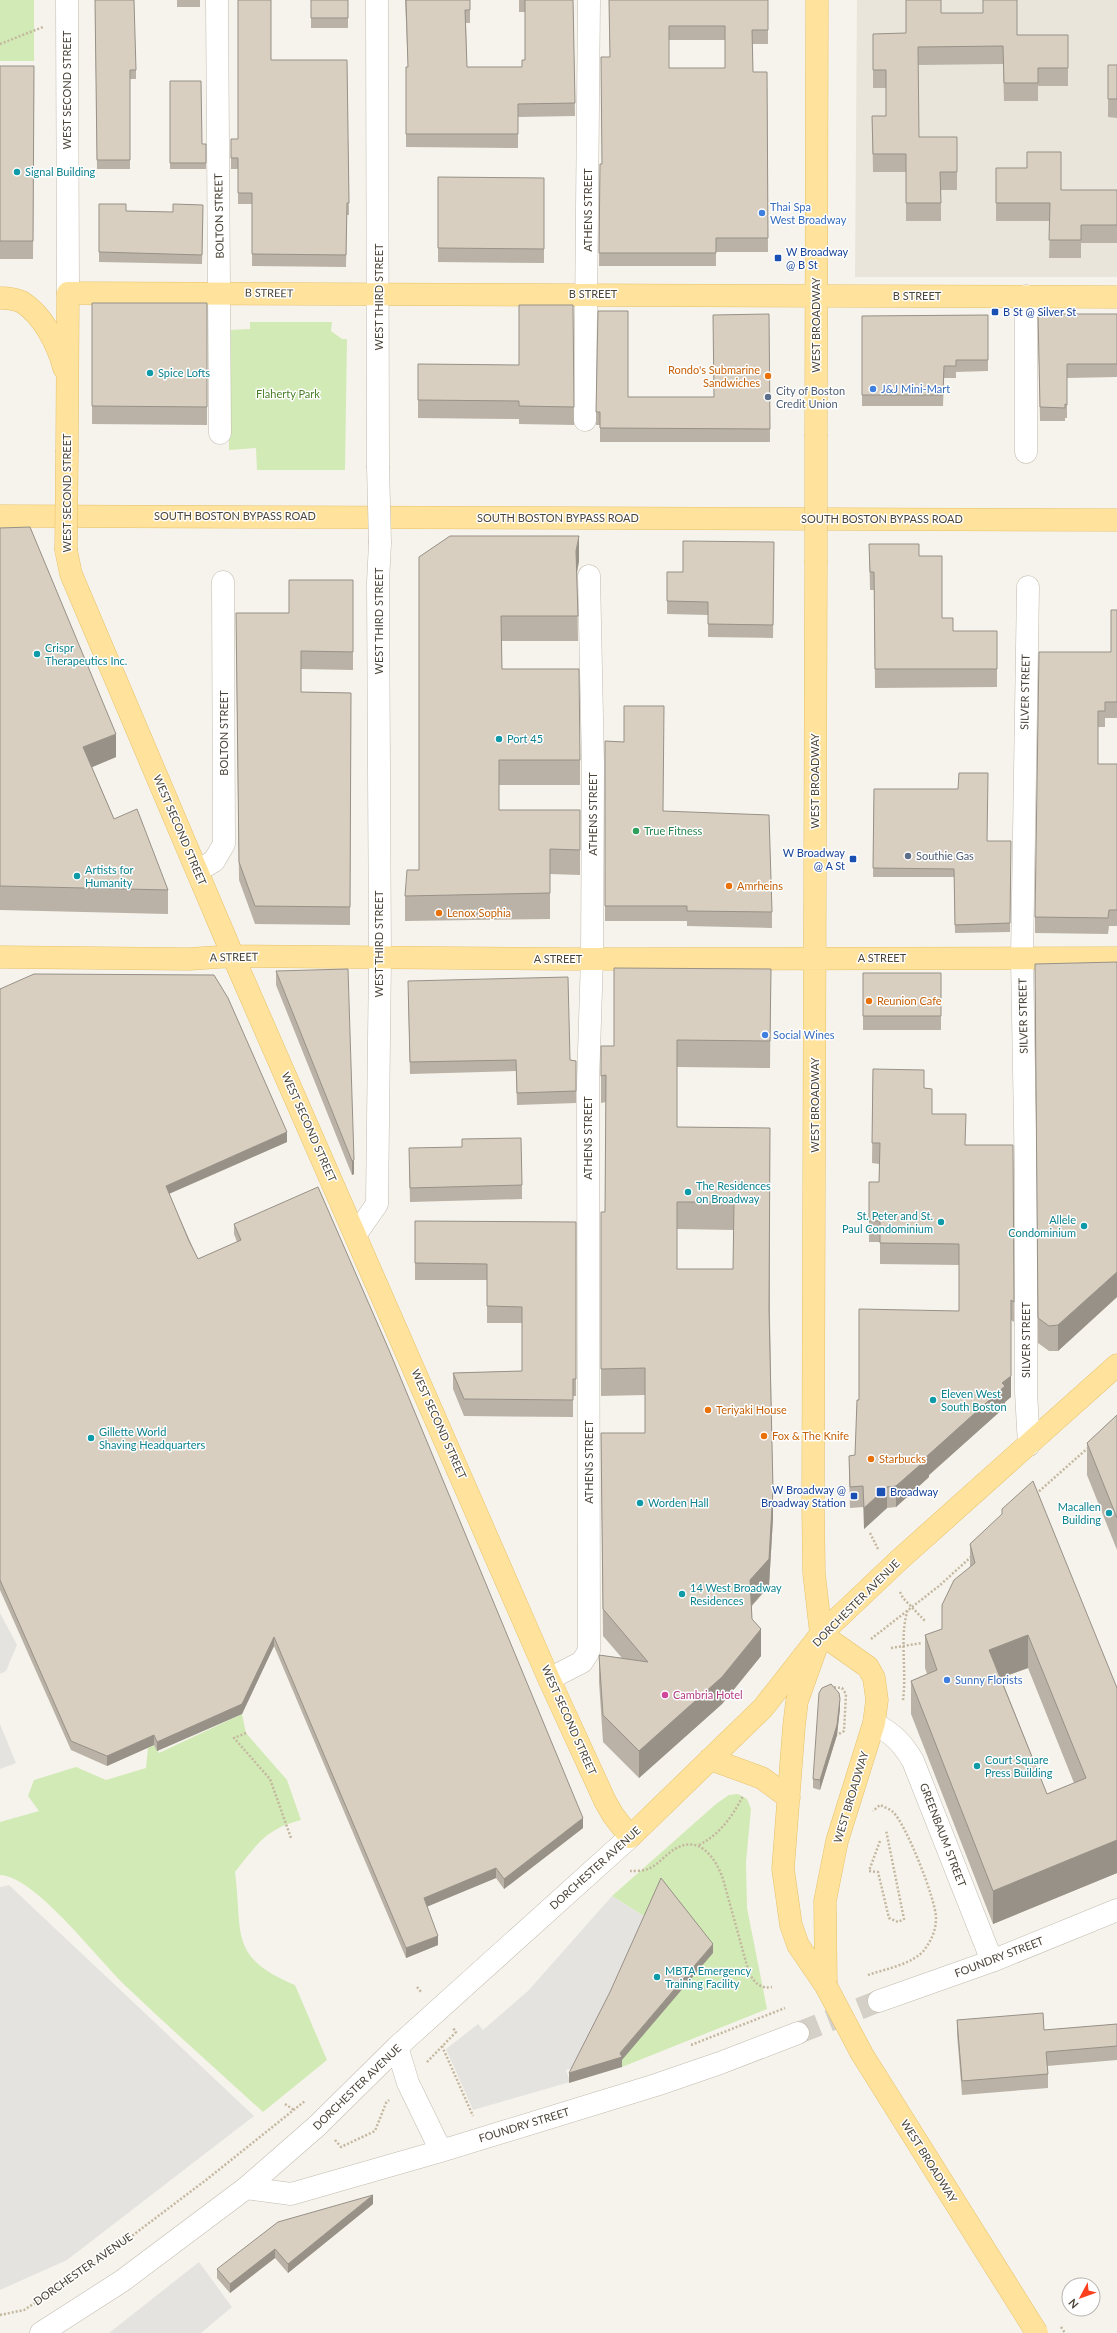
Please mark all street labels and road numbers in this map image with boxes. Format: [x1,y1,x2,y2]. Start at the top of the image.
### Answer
street label: WEST SECOND STREET [60,30,73,149]
street label: ATHENS STREET [581,168,594,252]
street label: BOLTON STREET [211,173,226,259]
street label: WEST THIRD STREET [372,243,385,350]
street label: WEST BROADWAY [809,277,822,373]
street label: B STREET [245,286,294,299]
street label: B STREET [569,287,618,300]
street label: B STREET [893,289,942,302]
street label: WEST SECOND STREET [60,433,73,552]
street label: SOUTH BOSTON BYPASS ROAD [154,509,316,522]
street label: SOUTH BOSTON BYPASS ROAD [477,511,639,524]
street label: SOUTH BOSTON BYPASS ROAD [801,512,963,525]
street label: WEST THIRD STREET [372,567,385,674]
street label: SILVER STREET [1017,653,1032,730]
street label: BOLTON STREET [217,690,230,776]
street label: WEST BROADWAY [808,733,821,829]
street label: ATHENS STREET [586,772,599,856]
street label: WEST SECOND STREET [151,773,210,888]
street label: WEST THIRD STREET [372,890,385,997]
street label: A STREET [210,950,259,963]
street label: A STREET [858,951,907,964]
street label: A STREET [534,952,583,965]
street label: SILVER STREET [1015,978,1030,1054]
street label: WEST BROADWAY [808,1057,821,1153]
street label: WEST SECOND STREET [279,1070,340,1184]
street label: ATHENS STREET [581,1096,594,1180]
street label: SILVER STREET [1019,1302,1032,1378]
street label: WEST SECOND STREET [409,1367,470,1481]
street label: ATHENS STREET [582,1420,595,1504]
street label: DORCHESTER AVENUE [809,1556,902,1649]
street label: WEST SECOND STREET [539,1663,600,1777]
street label: WEST BROADWAY [830,1749,871,1844]
street label: GREENBAUM STREET [918,1781,969,1889]
street label: DORCHESTER AVENUE [547,1823,643,1912]
street label: FOUNDRY STREET [953,1933,1046,1979]
street label: DORCHESTER AVENUE [310,2041,404,2132]
street label: FOUNDRY STREET [477,2104,571,2145]
street label: WEST BROADWAY [899,2117,960,2205]
street label: DORCHESTER AVENUE [31,2229,135,2308]

